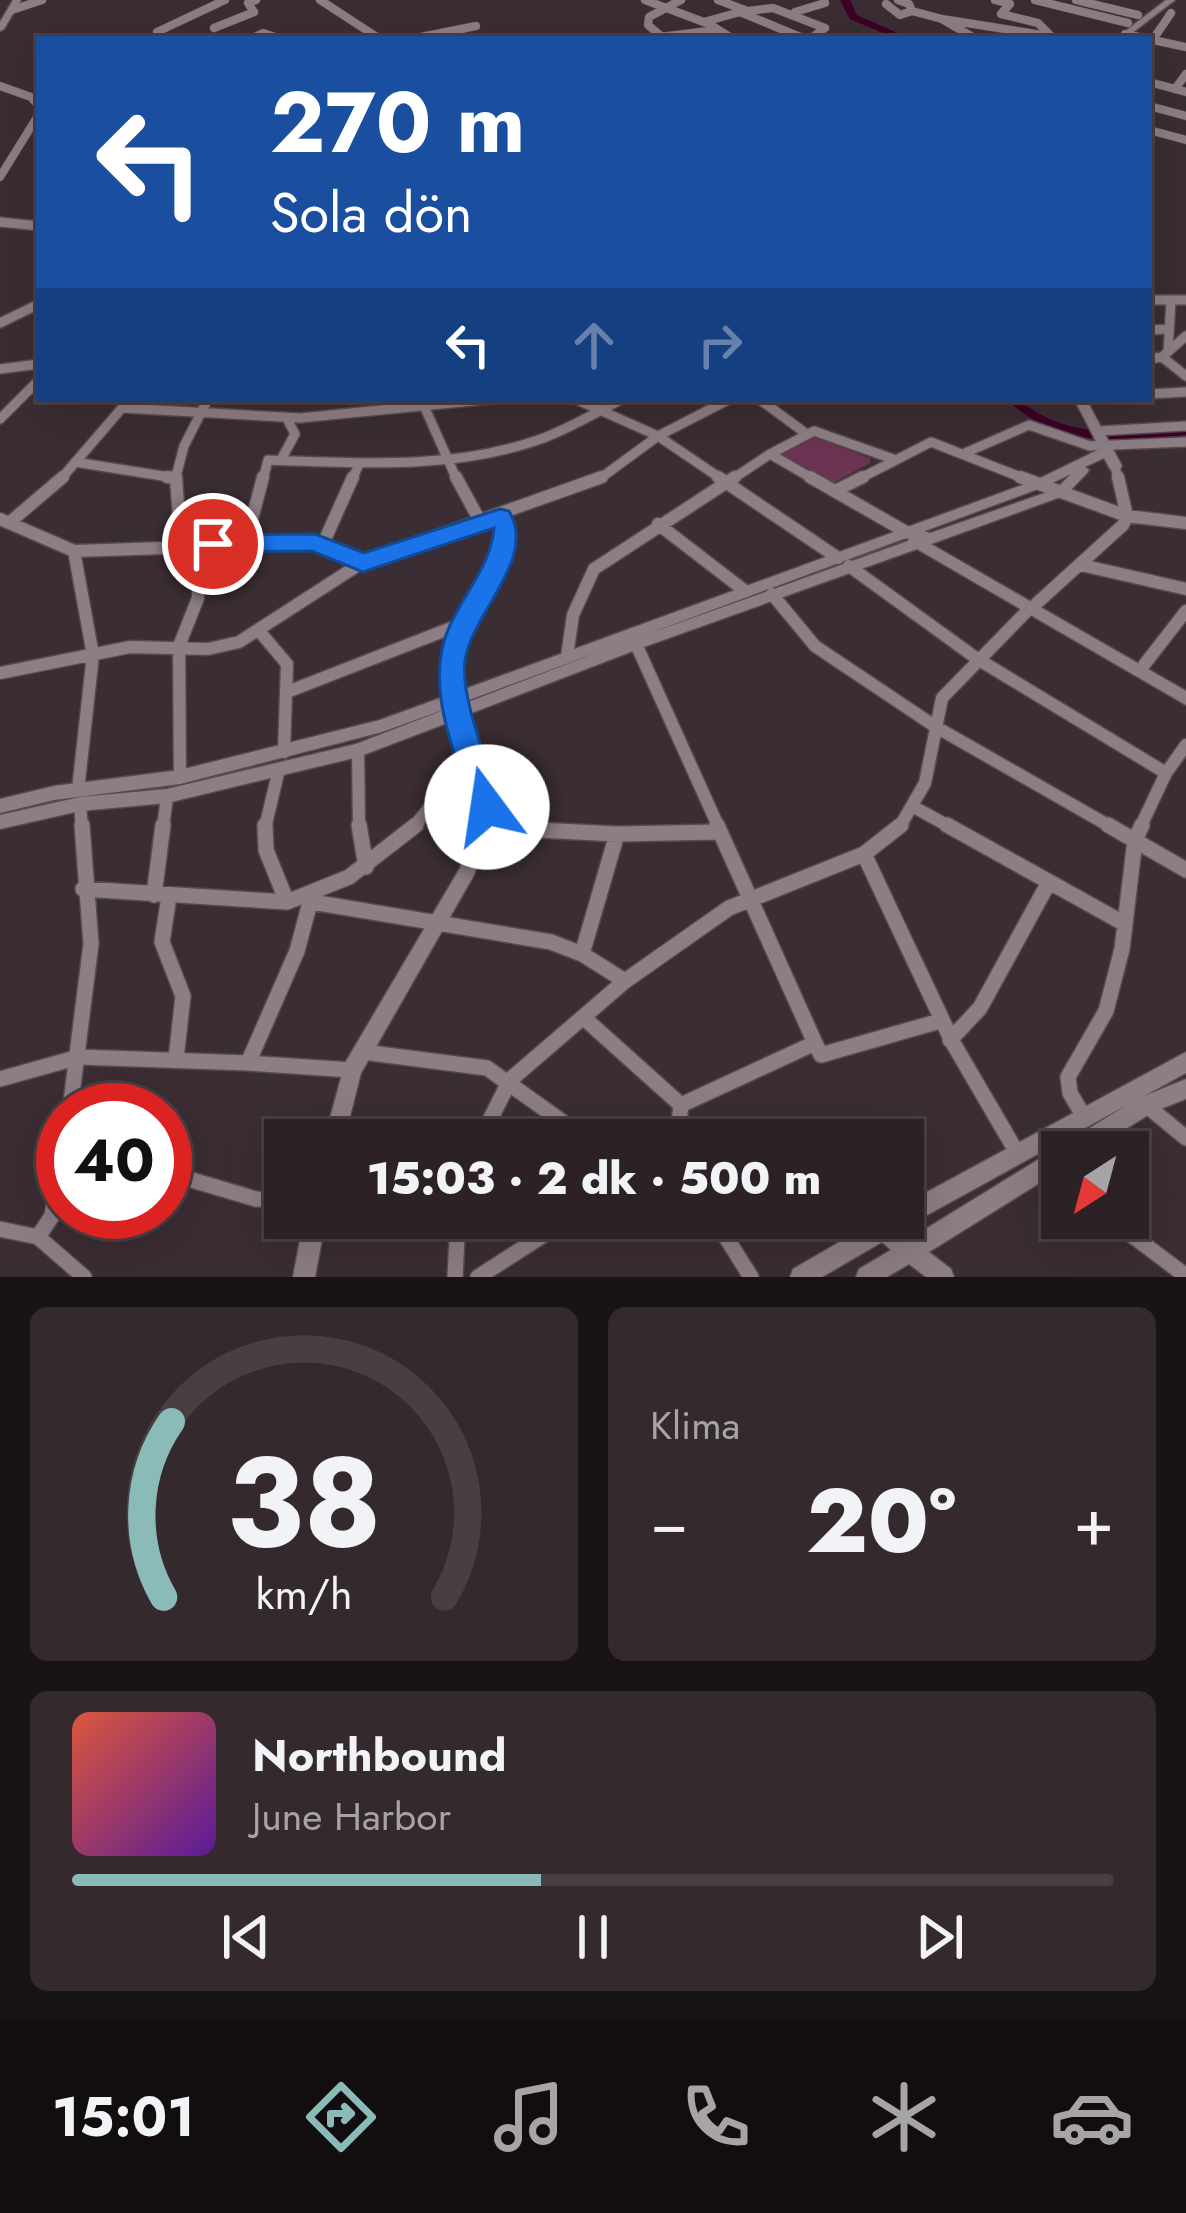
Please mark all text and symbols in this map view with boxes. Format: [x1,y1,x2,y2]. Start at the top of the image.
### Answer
text: 270 m [270,62,525,184]
icon: left [72,84,228,240]
text: Sola dön [270,174,472,252]
icon: left [435,312,501,378]
icon: ahead [561,312,627,378]
icon: right [687,312,753,378]
pin [162,493,264,595]
icon: arrive [180,511,246,577]
position arrow [424,744,550,870]
speed limit sign: 40 [36,1083,192,1239]
north arrow [1041,1131,1149,1239]
map controls [1041,1131,1149,1239]
text: 15:03 · 2 dk · 500 m [367,1146,821,1211]
text: Klima [650,1397,740,1454]
text: 38 [226,1412,382,1593]
text: 20° [806,1456,956,1586]
text: − [650,1474,689,1570]
text: + [1073,1474,1114,1570]
text: km/h [256,1563,352,1625]
text: Northbound [252,1723,507,1788]
text: June Harbor [252,1788,451,1845]
icon: previous [213,1904,279,1970]
icon: pause [560,1904,626,1970]
icon: next [907,1904,973,1970]
icon: directions [299,2075,383,2159]
icon: music [487,2075,571,2159]
icon: phone [674,2075,758,2159]
icon: climate [862,2075,946,2159]
icon: car [1050,2075,1134,2159]
text: 15:01 [52,2078,195,2156]

